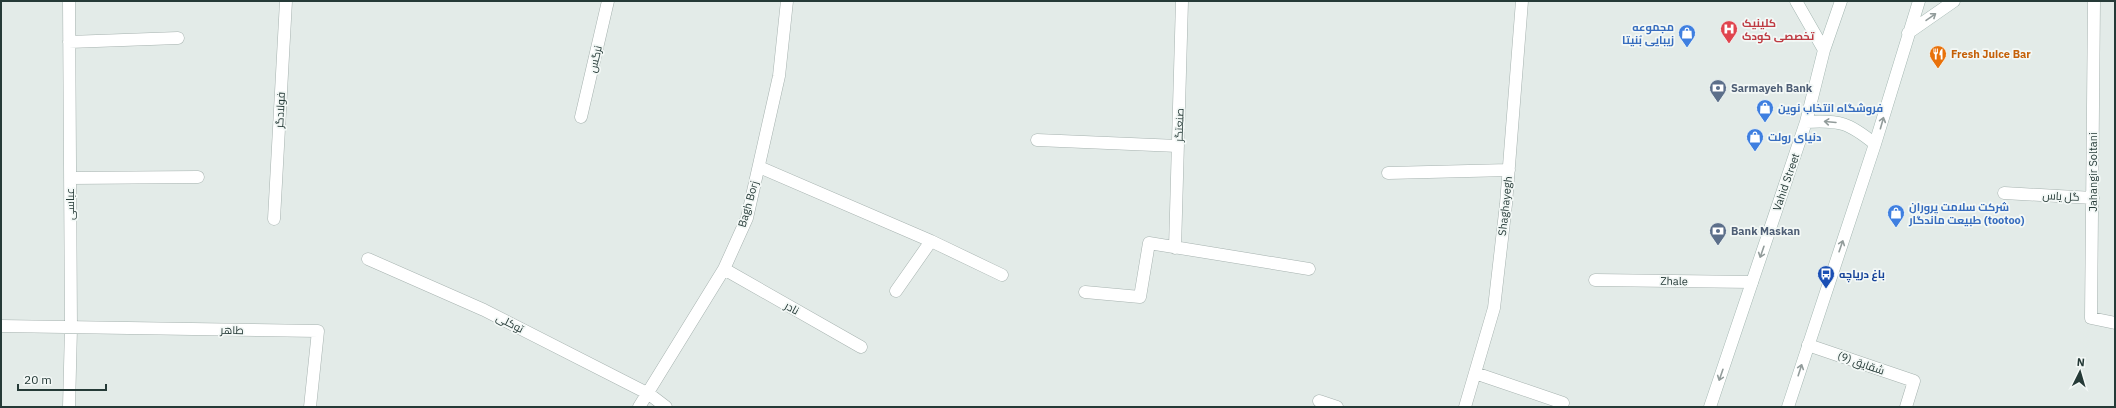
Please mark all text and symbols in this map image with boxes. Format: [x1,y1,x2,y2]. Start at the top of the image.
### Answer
one-way arrow [1925,13,1936,21]
place label: کلینیک تخصصی کودک [1742,16,1815,44]
hospital icon: کلینیک تخصصی کودک [1719,19,1739,44]
place label: مجموعه زیبایی بُنیتا [1622,20,1674,47]
shop icon: مجموعه زیبایی بُنیتا [1677,23,1697,48]
street label: نرگس [585,44,605,74]
restaurant icon: Fresh Juice Bar [1928,44,1948,69]
place label: Fresh Juice Bar [1951,47,2031,61]
bank icon: Sarmayeh Bank [1708,78,1728,103]
place label: Sarmayeh Bank [1731,81,1813,95]
street label: فولادگر [272,92,288,129]
shop icon: فروشگاه انتخاب نوین [1755,98,1775,123]
place label: فروشگاه انتخاب نوین [1778,101,1883,116]
street label: صنعتگر [1171,108,1187,143]
one-way arrow [1879,117,1886,130]
one-way arrow [1824,118,1837,125]
shop icon: دنیای رولت [1745,127,1765,152]
place label: دنیای رولت [1768,130,1821,145]
street label: Jahangir Soltani [2086,132,2100,212]
street label: Vahid Street [1770,151,1802,213]
street label: Shaghayegh [1495,175,1515,237]
street label: Bagh Borj [735,179,761,229]
street label: عباسی [63,188,77,220]
street label: گل یاس [2042,188,2080,204]
place label: شرکت سلامت پروران طبیعت ماندگار (tootoo) [1908,200,2025,227]
shop icon: شرکت سلامت پروران طبیعت ماندگار (tootoo) [1886,203,1906,228]
bank icon: Bank Maskan [1708,221,1728,246]
place label: Bank Maskan [1731,224,1800,238]
one-way arrow [1838,240,1845,253]
one-way arrow [1758,246,1766,258]
bus stop icon: باغ دریاچه [1816,264,1836,289]
place label: باغ دریاچه [1839,267,1885,283]
street label: Zhale [1660,274,1688,288]
street label: نادر [781,298,802,318]
street label: توکلی [494,310,526,336]
street label: طاهر [219,323,244,337]
street label: شقایق (9) [1836,348,1886,378]
north arrow [2060,352,2100,392]
text: N [2076,355,2085,369]
one-way arrow [1797,364,1804,377]
scale bar [18,366,106,392]
one-way arrow [1716,369,1724,381]
text: 20 m [24,372,52,387]

